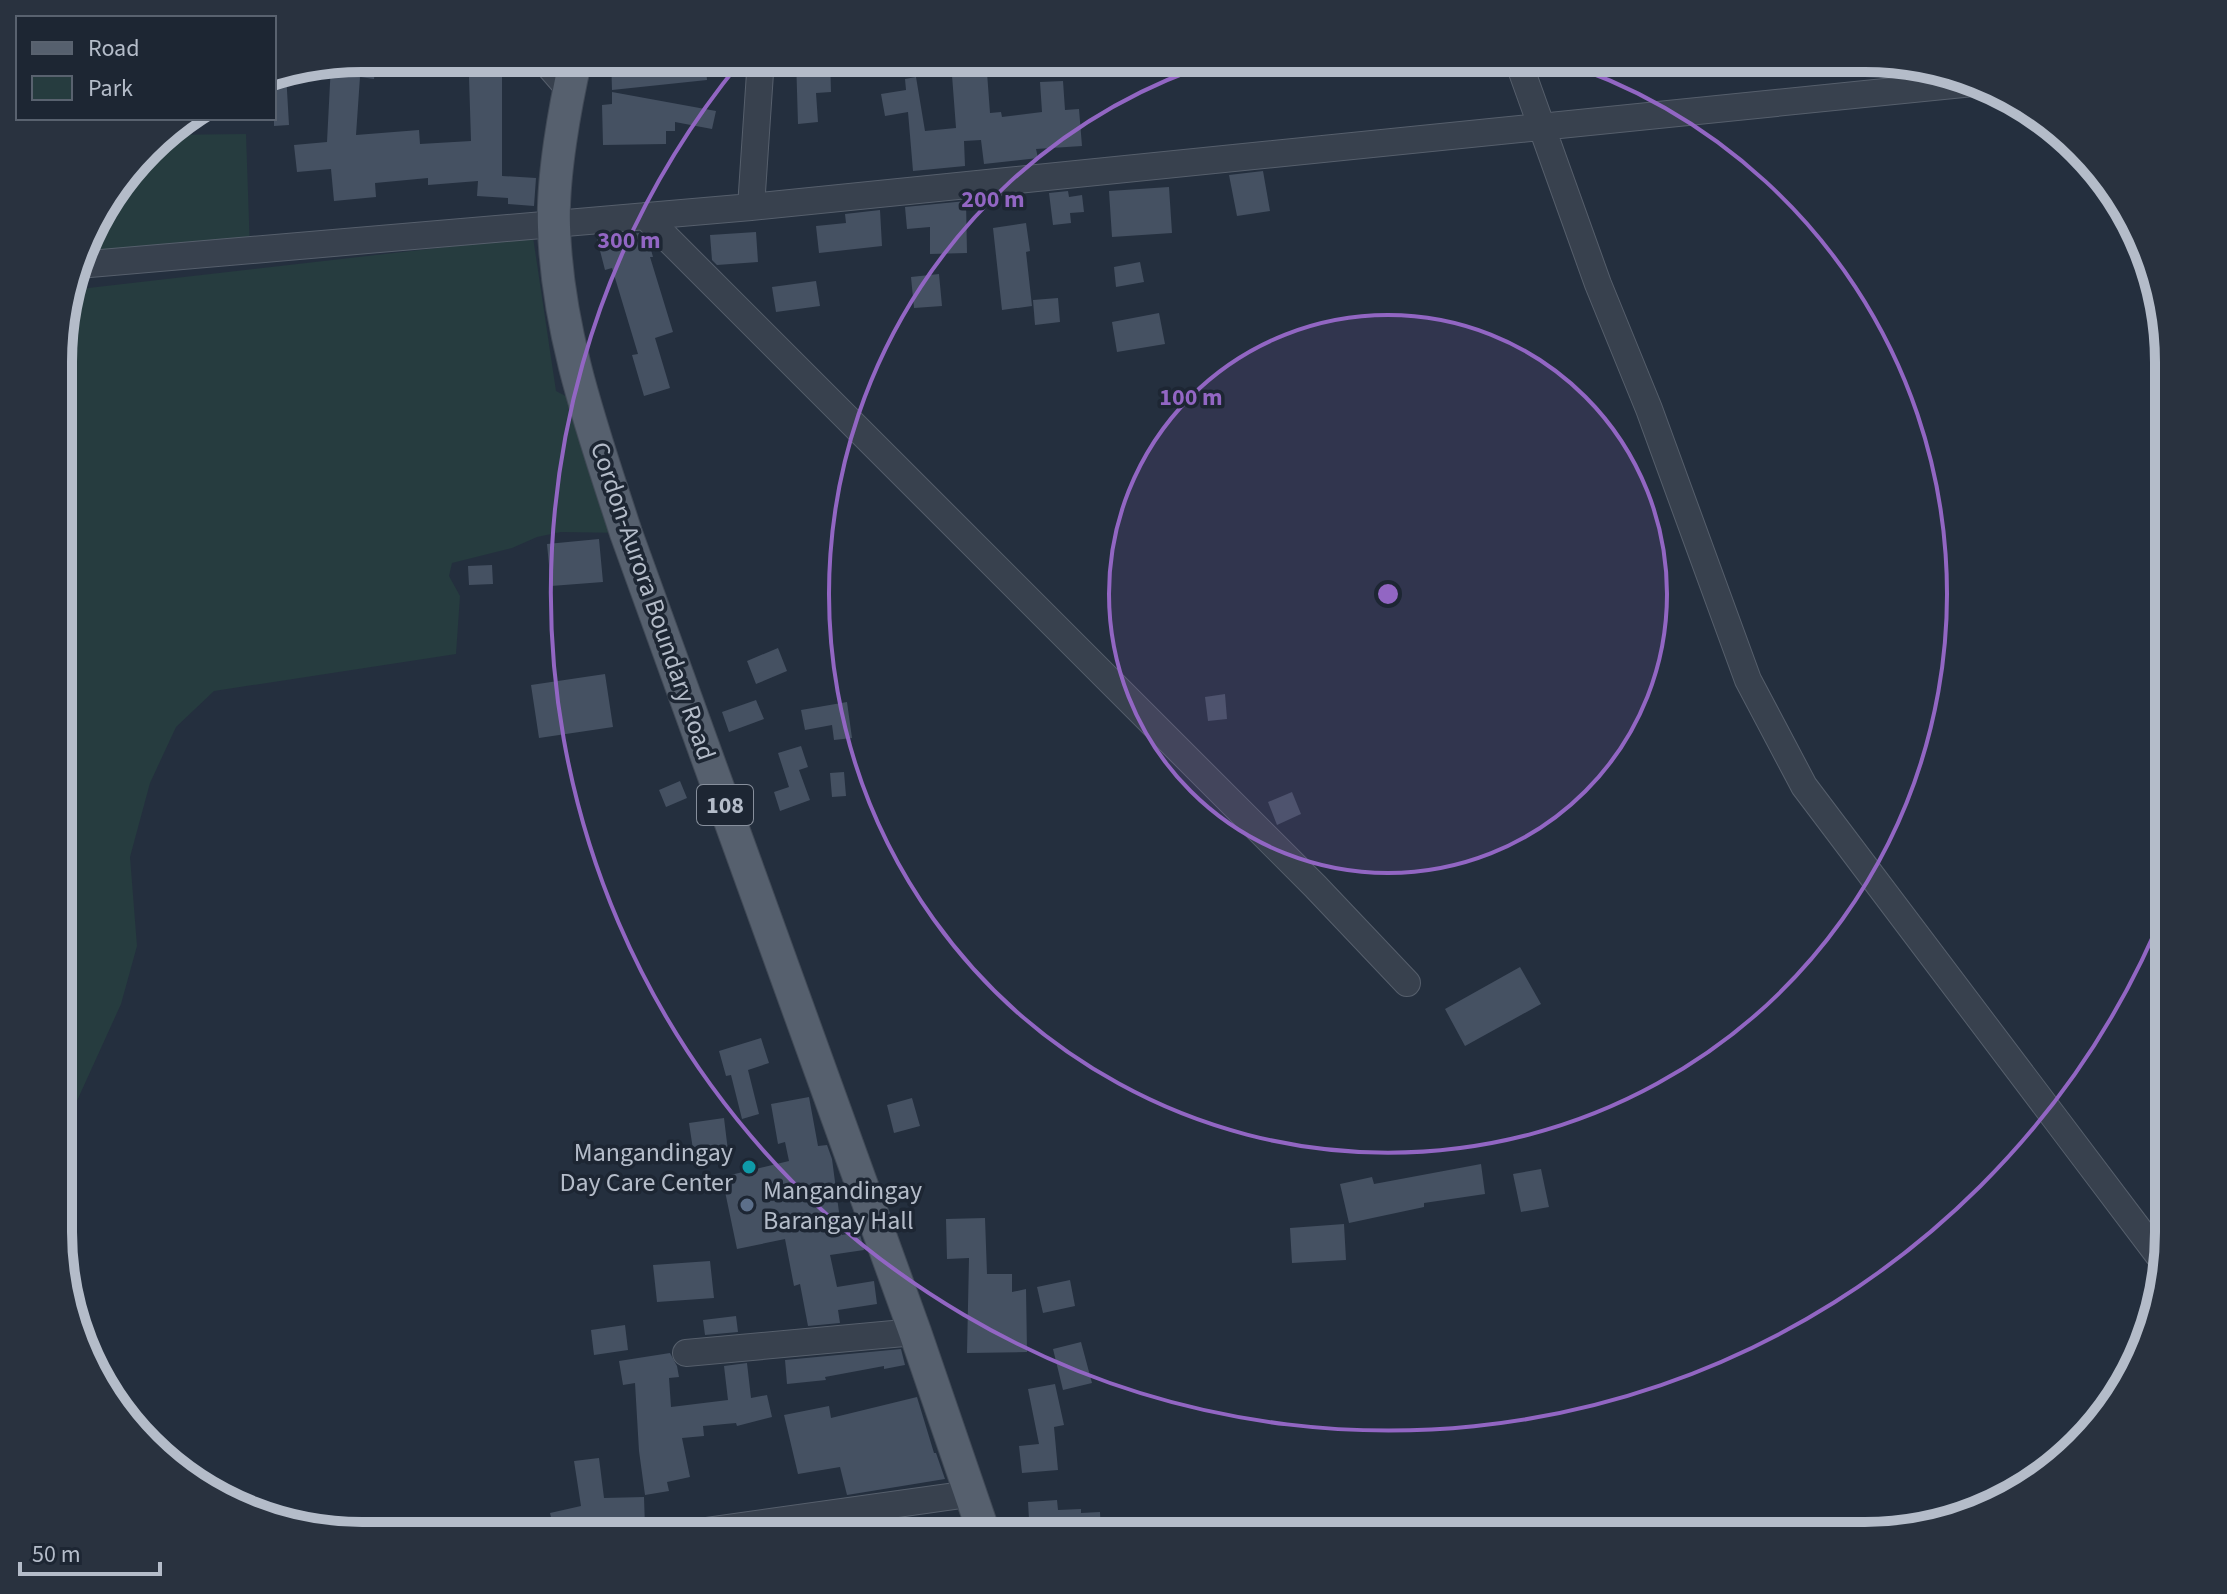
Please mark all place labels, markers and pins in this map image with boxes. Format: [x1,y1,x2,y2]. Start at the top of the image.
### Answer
centre of rings [1374,580,1402,608]
place label: Mangandingay Day Care Center [559,1134,734,1201]
marker: Mangandingay Day Care Center [740,1158,758,1176]
place label: Mangandingay Barangay Hall [763,1172,922,1239]
marker: Mangandingay Barangay Hall [738,1196,756,1214]

